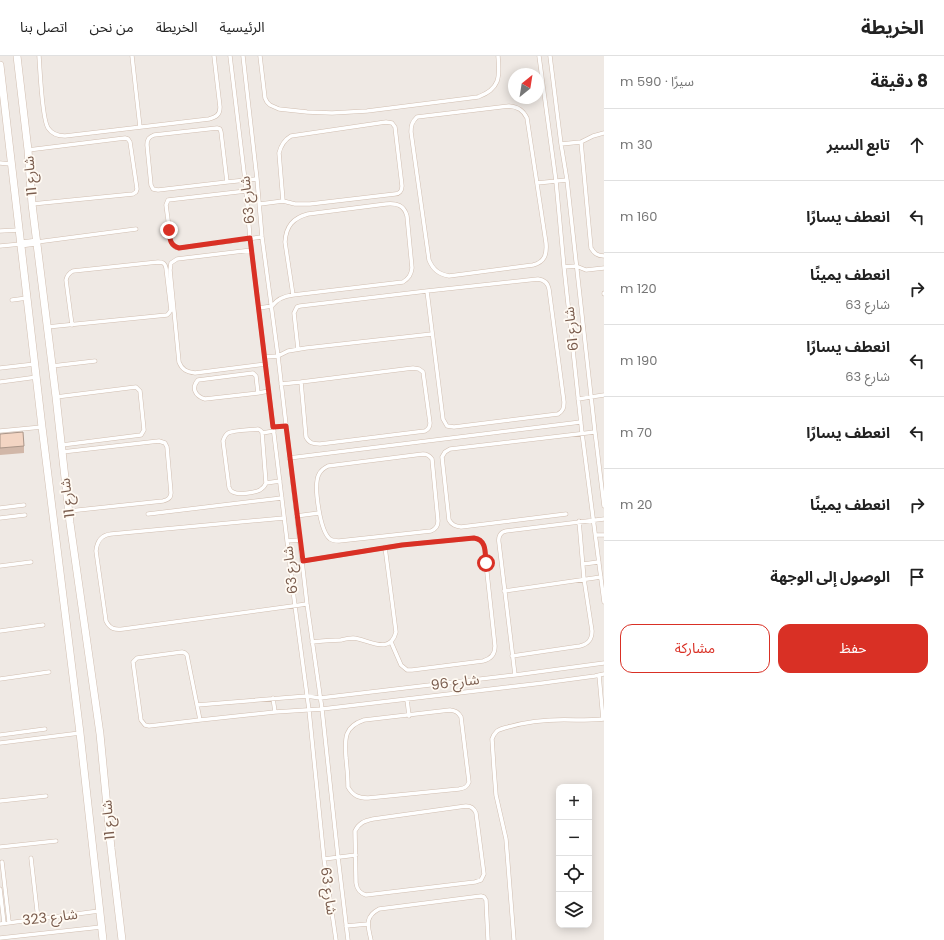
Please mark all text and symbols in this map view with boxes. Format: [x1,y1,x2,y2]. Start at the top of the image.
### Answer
text: الخريطة [861,14,924,41]
text: اتصل بنا [20,17,67,37]
text: من نحن [89,17,134,37]
text: الخريطة [156,17,198,37]
text: الرئيسية [220,17,265,37]
north arrow [508,68,544,104]
text: 8 دقيقة [871,69,928,93]
text: سيرًا · 590 m [620,72,694,91]
text: تابع السير [827,134,890,155]
icon: ahead [906,134,928,156]
text: 30 m [620,135,653,154]
street label: شارع 11 [18,155,43,197]
street label: شارع 63 [235,175,260,225]
text: انعطف يسارًا [806,206,890,227]
icon: left [906,206,928,228]
text: 160 m [620,207,657,226]
route end [160,221,178,239]
text: انعطف يمينًا [810,264,890,285]
icon: right [906,278,928,300]
text: 120 m [620,279,657,298]
text: شارع 63 [845,295,890,314]
street label: شارع 61 [559,306,584,352]
text: انعطف يسارًا [806,336,890,357]
icon: left [906,350,928,372]
text: 190 m [620,351,657,370]
text: شارع 63 [845,367,890,386]
text: انعطف يسارًا [806,422,890,443]
icon: left [906,422,928,444]
text: 70 m [620,423,652,442]
street label: شارع 11 [55,477,80,519]
text: انعطف يمينًا [810,494,890,515]
icon: right [906,494,928,516]
text: 20 m [620,495,653,514]
street label: شارع 63 [278,545,303,595]
route start [477,554,495,572]
text: الوصول إلى الوجهة [770,566,890,587]
icon: arrive [906,566,928,588]
button: مشاركة [620,624,770,673]
button: حفظ [778,624,928,673]
street label: شارع 96 [430,669,481,696]
map controls [556,784,592,928]
button: + [556,784,592,820]
street label: شارع 11 [96,799,121,841]
button: − [556,820,592,856]
button: locate [556,856,592,892]
street label: شارع 63 [315,866,342,916]
button: layers [556,892,592,928]
street label: شارع 323 [21,904,79,931]

